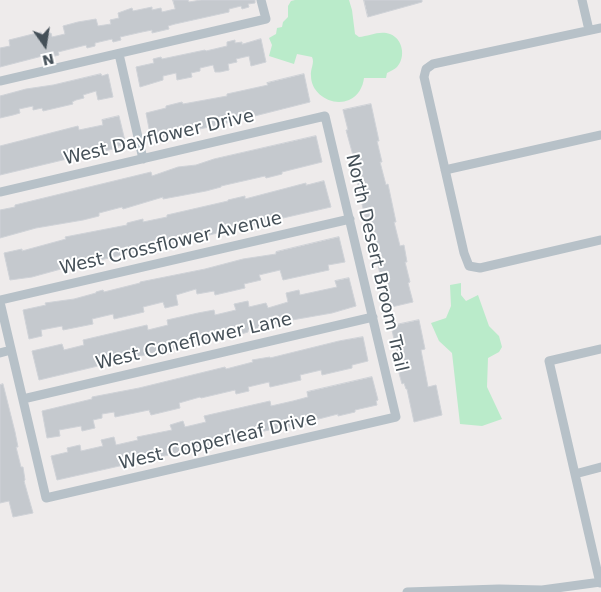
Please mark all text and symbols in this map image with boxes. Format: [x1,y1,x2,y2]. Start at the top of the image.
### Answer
north arrow [20,20,70,70]
text: N [41,51,56,69]
street label: West Dayflower Drive [62,106,256,170]
street label: North Desert Broom Trail [340,152,412,374]
street label: West Crossflower Avenue [58,208,284,280]
street label: West Coneflower Lane [94,309,294,375]
street label: West Copperleaf Drive [117,409,319,475]

